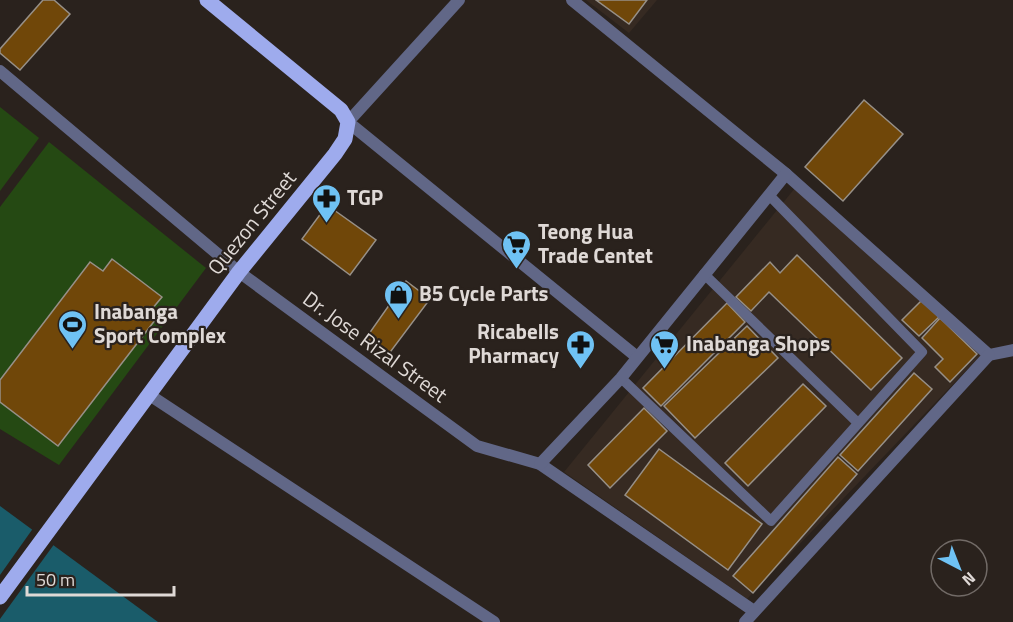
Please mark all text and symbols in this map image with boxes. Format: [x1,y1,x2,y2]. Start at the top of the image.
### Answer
street label: Quezon Street [199,163,304,281]
place label: TGP [347,181,383,213]
pharmacy icon: TGP [310,182,342,224]
place label: Teong Hua Trade Centet [538,215,653,271]
supermarket icon: Teong Hua Trade Centet [501,228,533,270]
place label: B5 Cycle Parts [419,277,549,309]
shop icon: B5 Cycle Parts [382,278,414,320]
street label: Dr. Jose Rizal Street [297,283,455,410]
place label: Inabanga Sport Complex [94,295,226,351]
sports icon: Inabanga Sport Complex [57,308,89,350]
place label: Ricabells Pharmacy [468,315,559,371]
place label: Inabanga Shops [686,327,830,359]
pharmacy icon: Ricabells Pharmacy [564,328,596,370]
supermarket icon: Inabanga Shops [649,328,681,370]
north arrow [929,538,989,598]
scale bar [27,559,174,597]
text: 50 m [36,566,75,593]
text: N [957,567,981,592]

